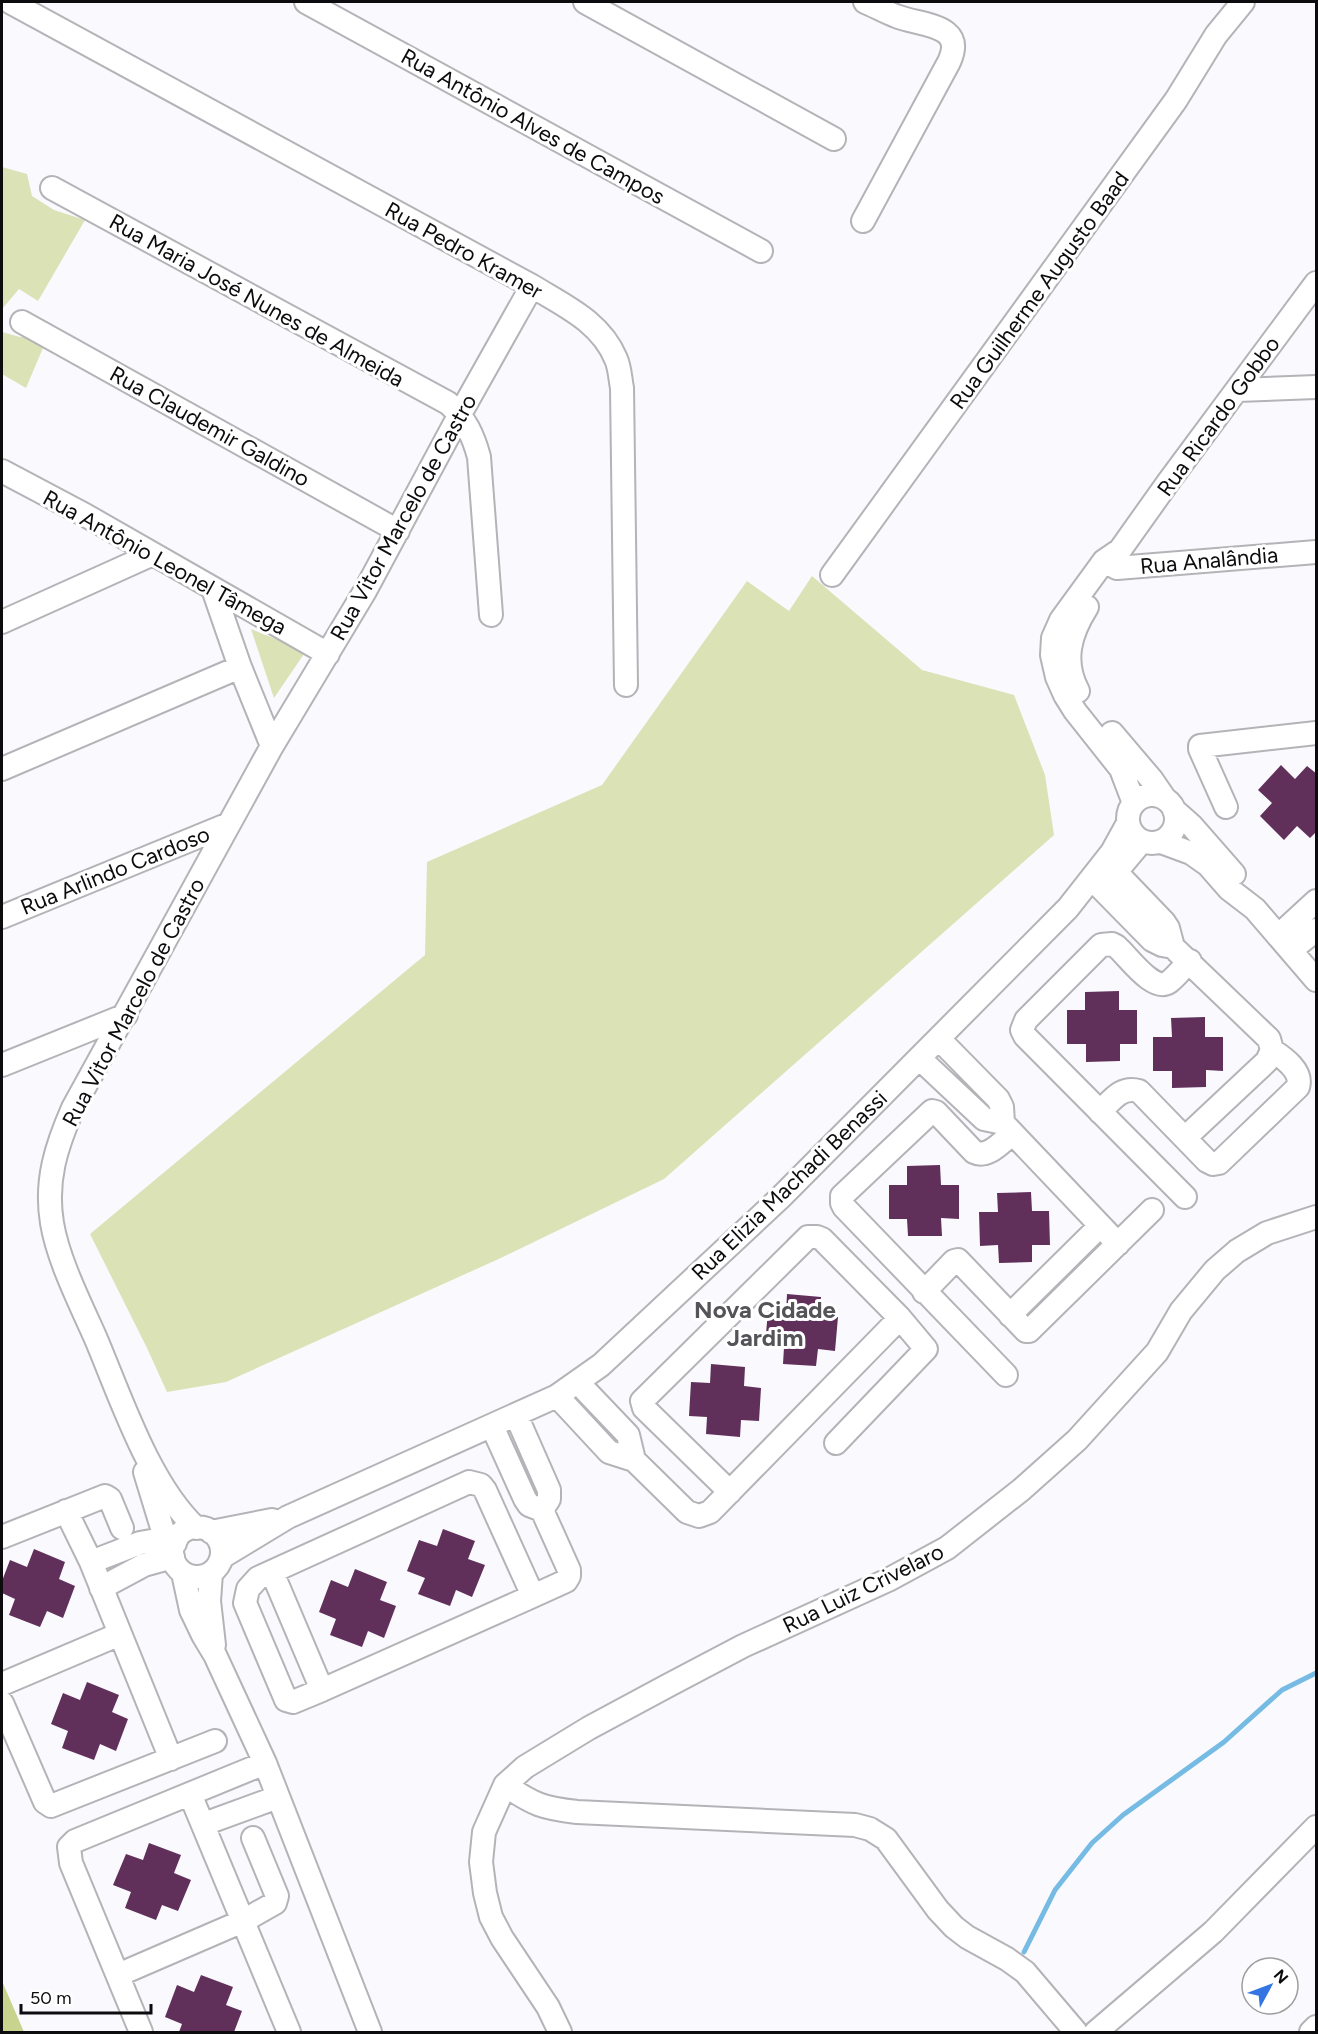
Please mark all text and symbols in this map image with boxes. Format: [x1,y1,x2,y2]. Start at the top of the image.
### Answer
street label: Rua Antônio Alves de Campos [396,43,669,210]
street label: Rua Guilherme Augusto Baad [944,166,1135,414]
street label: Rua Pedro Kramer [380,196,548,305]
street label: Rua Maria José Nunes de Almeida [105,208,409,393]
street label: Rua Ricardo Gobbo [1151,331,1286,502]
street label: Rua Claudemir Galdino [105,360,314,493]
street label: Rua Vitor Marcelo de Castro [324,389,482,645]
street label: Rua Antônio Leonel Tâmega [38,484,291,641]
street label: Rua Analândia [1139,541,1279,580]
street label: Rua Arlindo Cardoso [17,820,214,921]
street label: Rua Vitor Marcelo de Castro [56,873,210,1131]
street label: Rua Elizia Machadi Benassi [686,1085,893,1286]
district label: Nova Cidade Jardim [694,1295,836,1352]
street label: Rua Luiz Crivelaro [778,1538,948,1639]
north arrow [1240,1956,1300,2016]
text: N [1270,1966,1292,1987]
scale bar [21,1977,152,2015]
text: 50 m [30,1987,72,2009]

